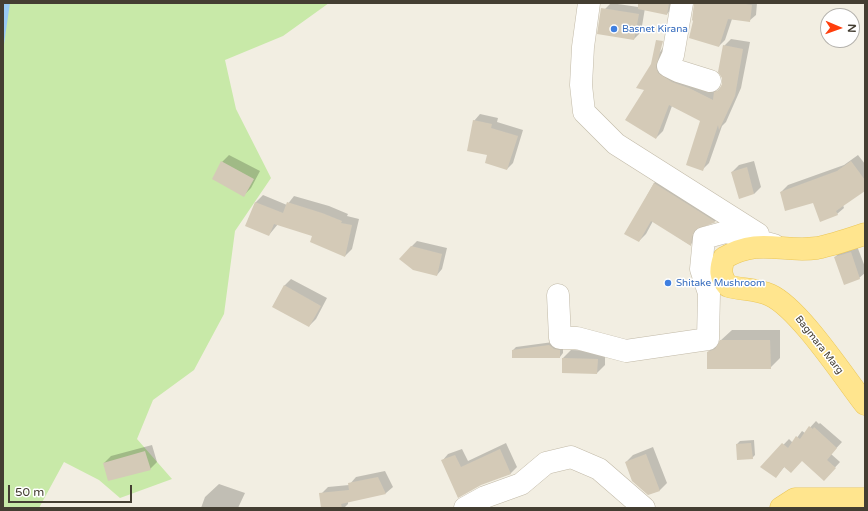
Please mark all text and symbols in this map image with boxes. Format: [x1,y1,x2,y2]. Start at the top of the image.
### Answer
north arrow [820,8,860,48]
place label: Basnet Kirana [622,23,688,35]
marker: Basnet Kirana [609,24,619,34]
text: N [845,24,858,33]
place label: Shitake Mushroom [676,277,765,289]
marker: Shitake Mushroom [663,278,673,288]
street label: Bagmara Marg [792,313,846,377]
scale bar [10,477,134,503]
text: 50 m [15,485,44,499]

